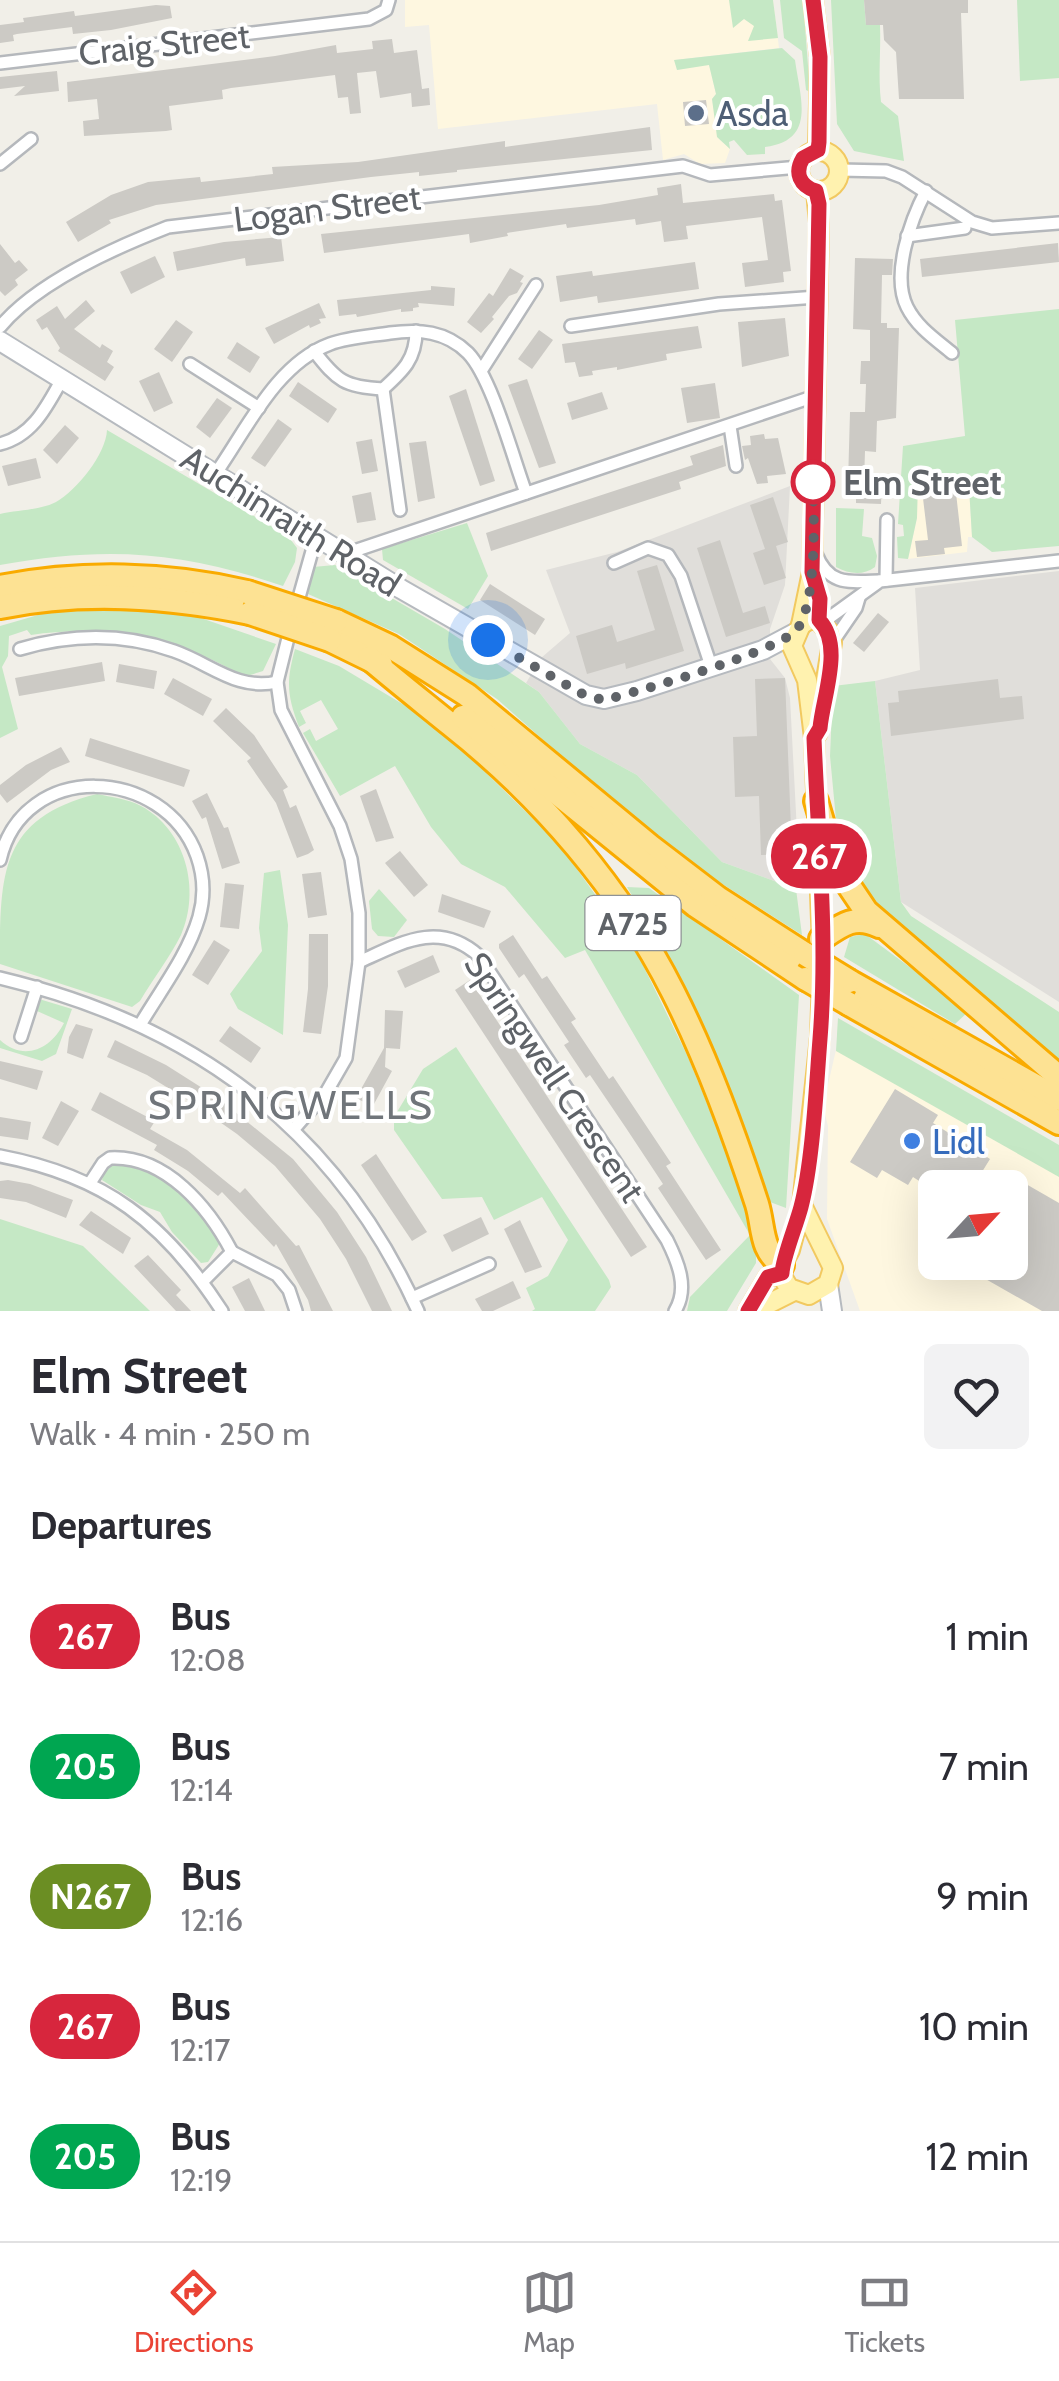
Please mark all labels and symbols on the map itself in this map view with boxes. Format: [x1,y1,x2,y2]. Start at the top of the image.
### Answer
street label: Craig Street [76,14,252,74]
place label: Asda [716,92,788,135]
marker: Asda [685,102,707,124]
street label: Logan Street [231,175,423,241]
street label: Auchinraith Road [173,436,409,606]
marker: Elm Street [792,461,834,503]
place label: Elm Street [843,461,1002,504]
your location [463,615,513,665]
line badge: 267 [762,824,876,888]
road number: A725 [586,896,680,950]
street label: Springwell Crescent [456,944,654,1210]
district label: SPRINGWELLS [148,1080,434,1129]
place label: Lidl [932,1120,985,1163]
marker: Lidl [901,1130,923,1152]
north arrow [918,1170,1028,1280]

